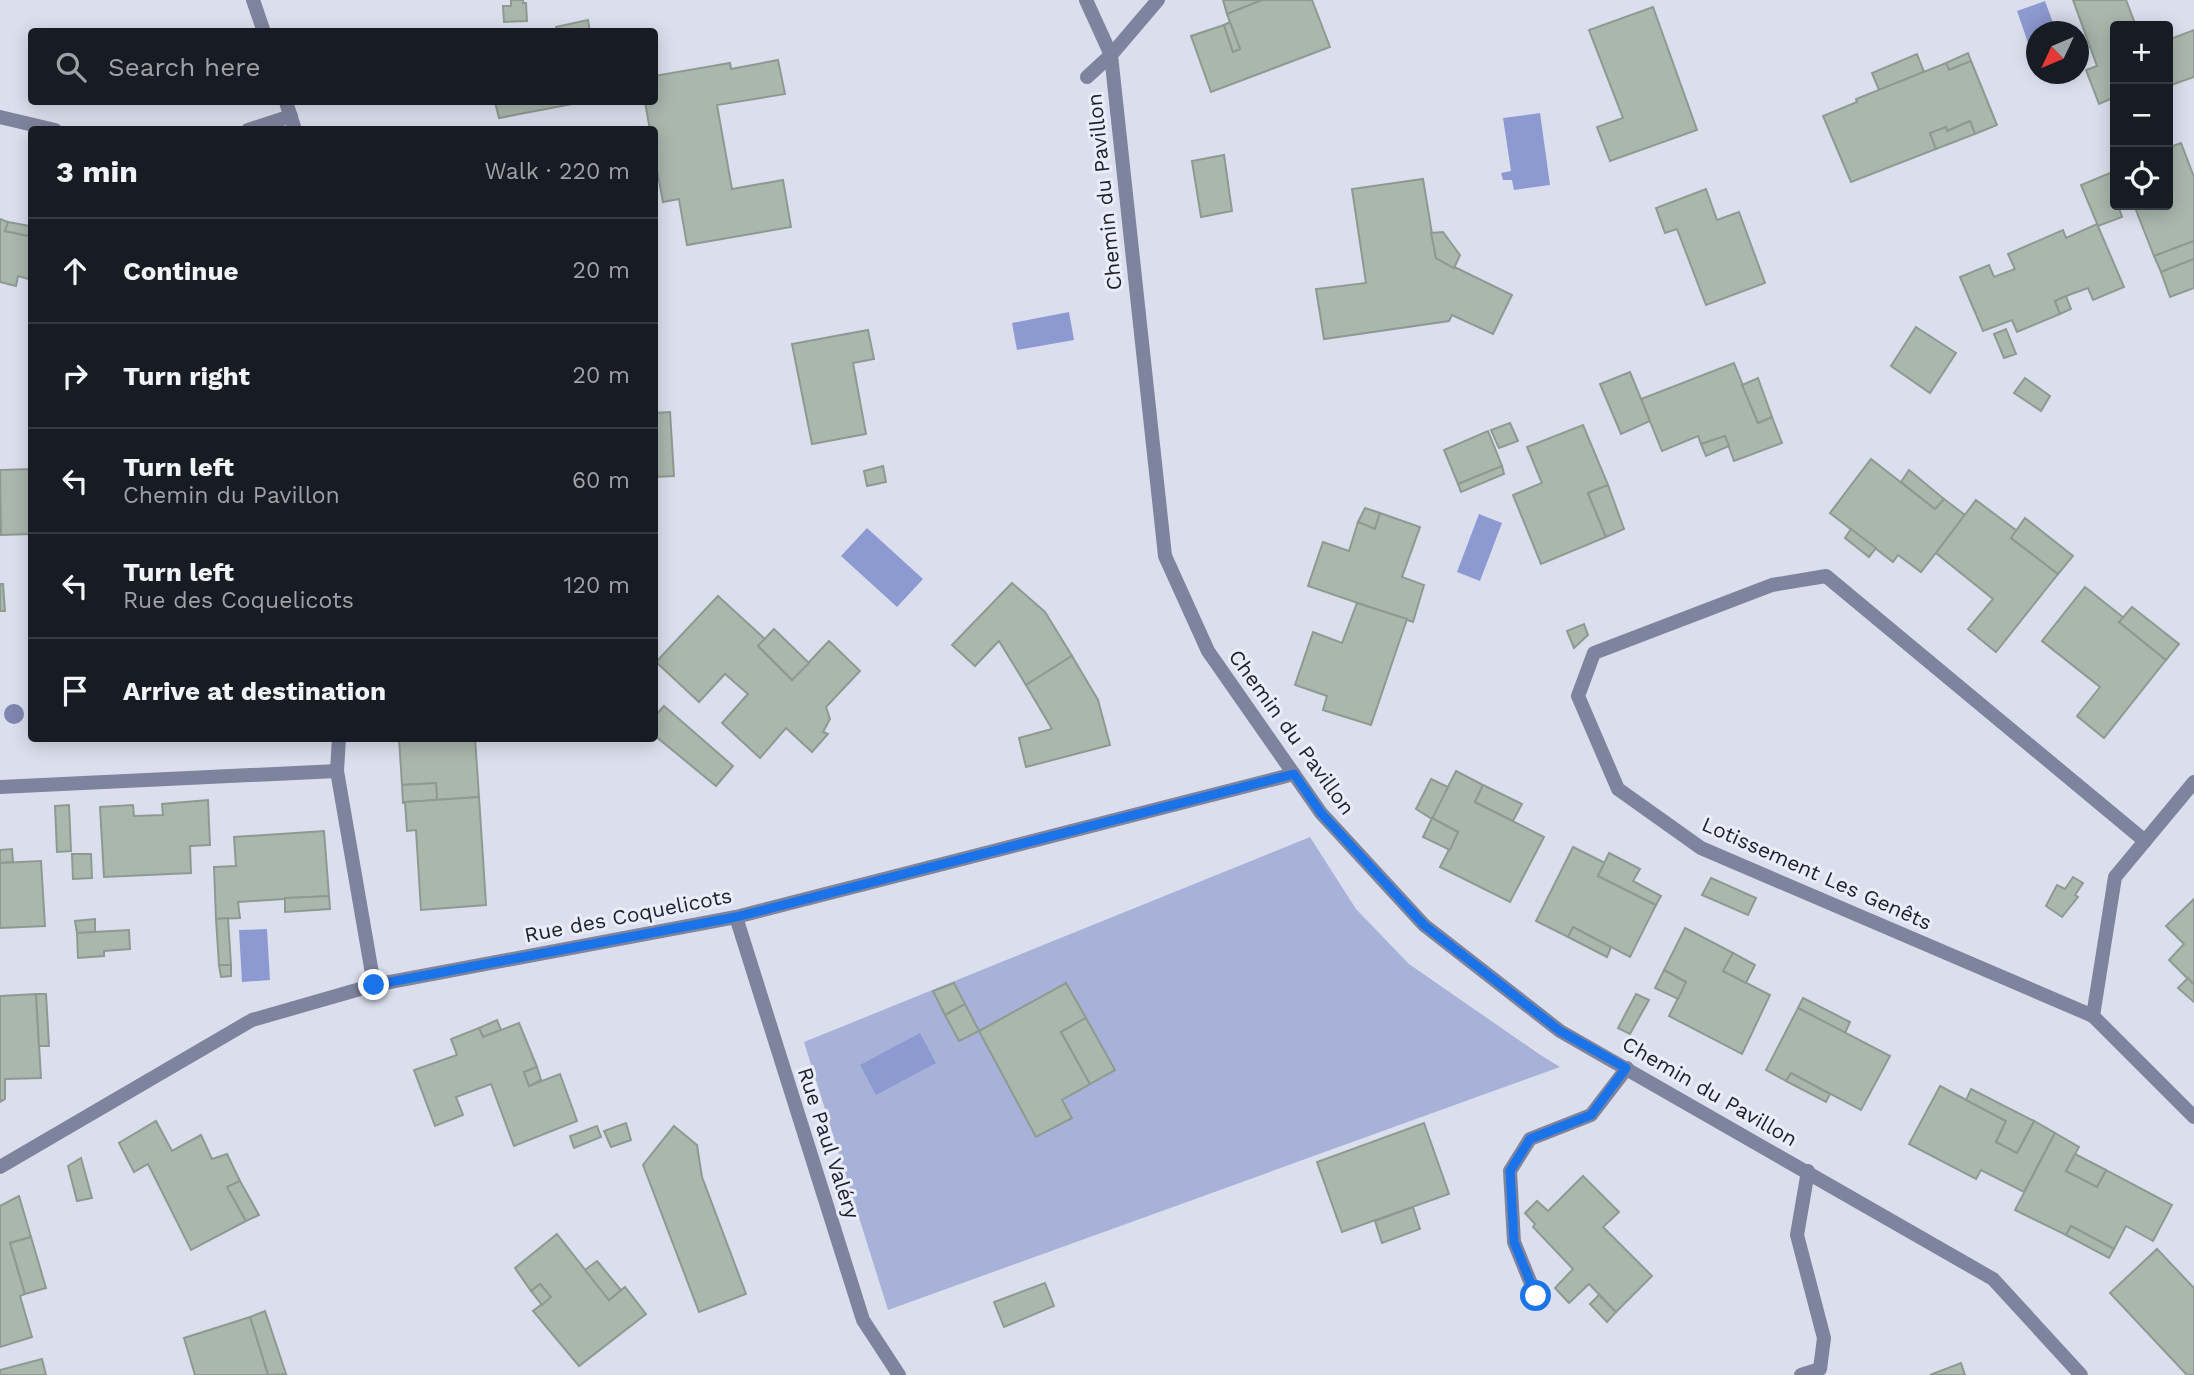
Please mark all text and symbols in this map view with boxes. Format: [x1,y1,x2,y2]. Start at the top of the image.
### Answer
north arrow [2026,21,2089,84]
map controls [2110,21,2173,210]
button: + [2110,21,2173,84]
search box [28,28,658,105]
icon: search [52,48,90,86]
text: Search here [108,52,260,82]
button: − [2110,84,2173,147]
street label: Chemin du Pavillon [1081,92,1127,292]
button: locate [2110,147,2173,210]
text: 3 min [56,154,138,189]
text: Walk · 220 m [484,158,630,185]
icon: ahead [56,252,94,290]
text: Continue [123,256,239,286]
text: 20 m [573,257,630,284]
icon: right [56,357,94,395]
text: Turn right [123,361,250,391]
text: 20 m [573,362,630,389]
text: Turn left [123,452,234,482]
icon: left [56,462,94,500]
text: 60 m [572,467,630,494]
text: Chemin du Pavillon [123,482,340,509]
text: Turn left [123,557,234,587]
icon: left [56,567,94,605]
text: 120 m [564,572,630,599]
text: Rue des Coquelicots [123,587,354,614]
street label: Chemin du Pavillon [1224,645,1360,819]
icon: arrive [56,672,94,710]
text: Arrive at destination [123,676,386,706]
street label: Lotissement Les Genêts [1698,811,1936,935]
street label: Rue des Coquelicots [522,883,734,947]
route end [358,969,389,1000]
street label: Chemin du Pavillon [1618,1031,1802,1151]
street label: Rue Paul Valéry [793,1064,865,1222]
route start [1520,1280,1551,1311]

